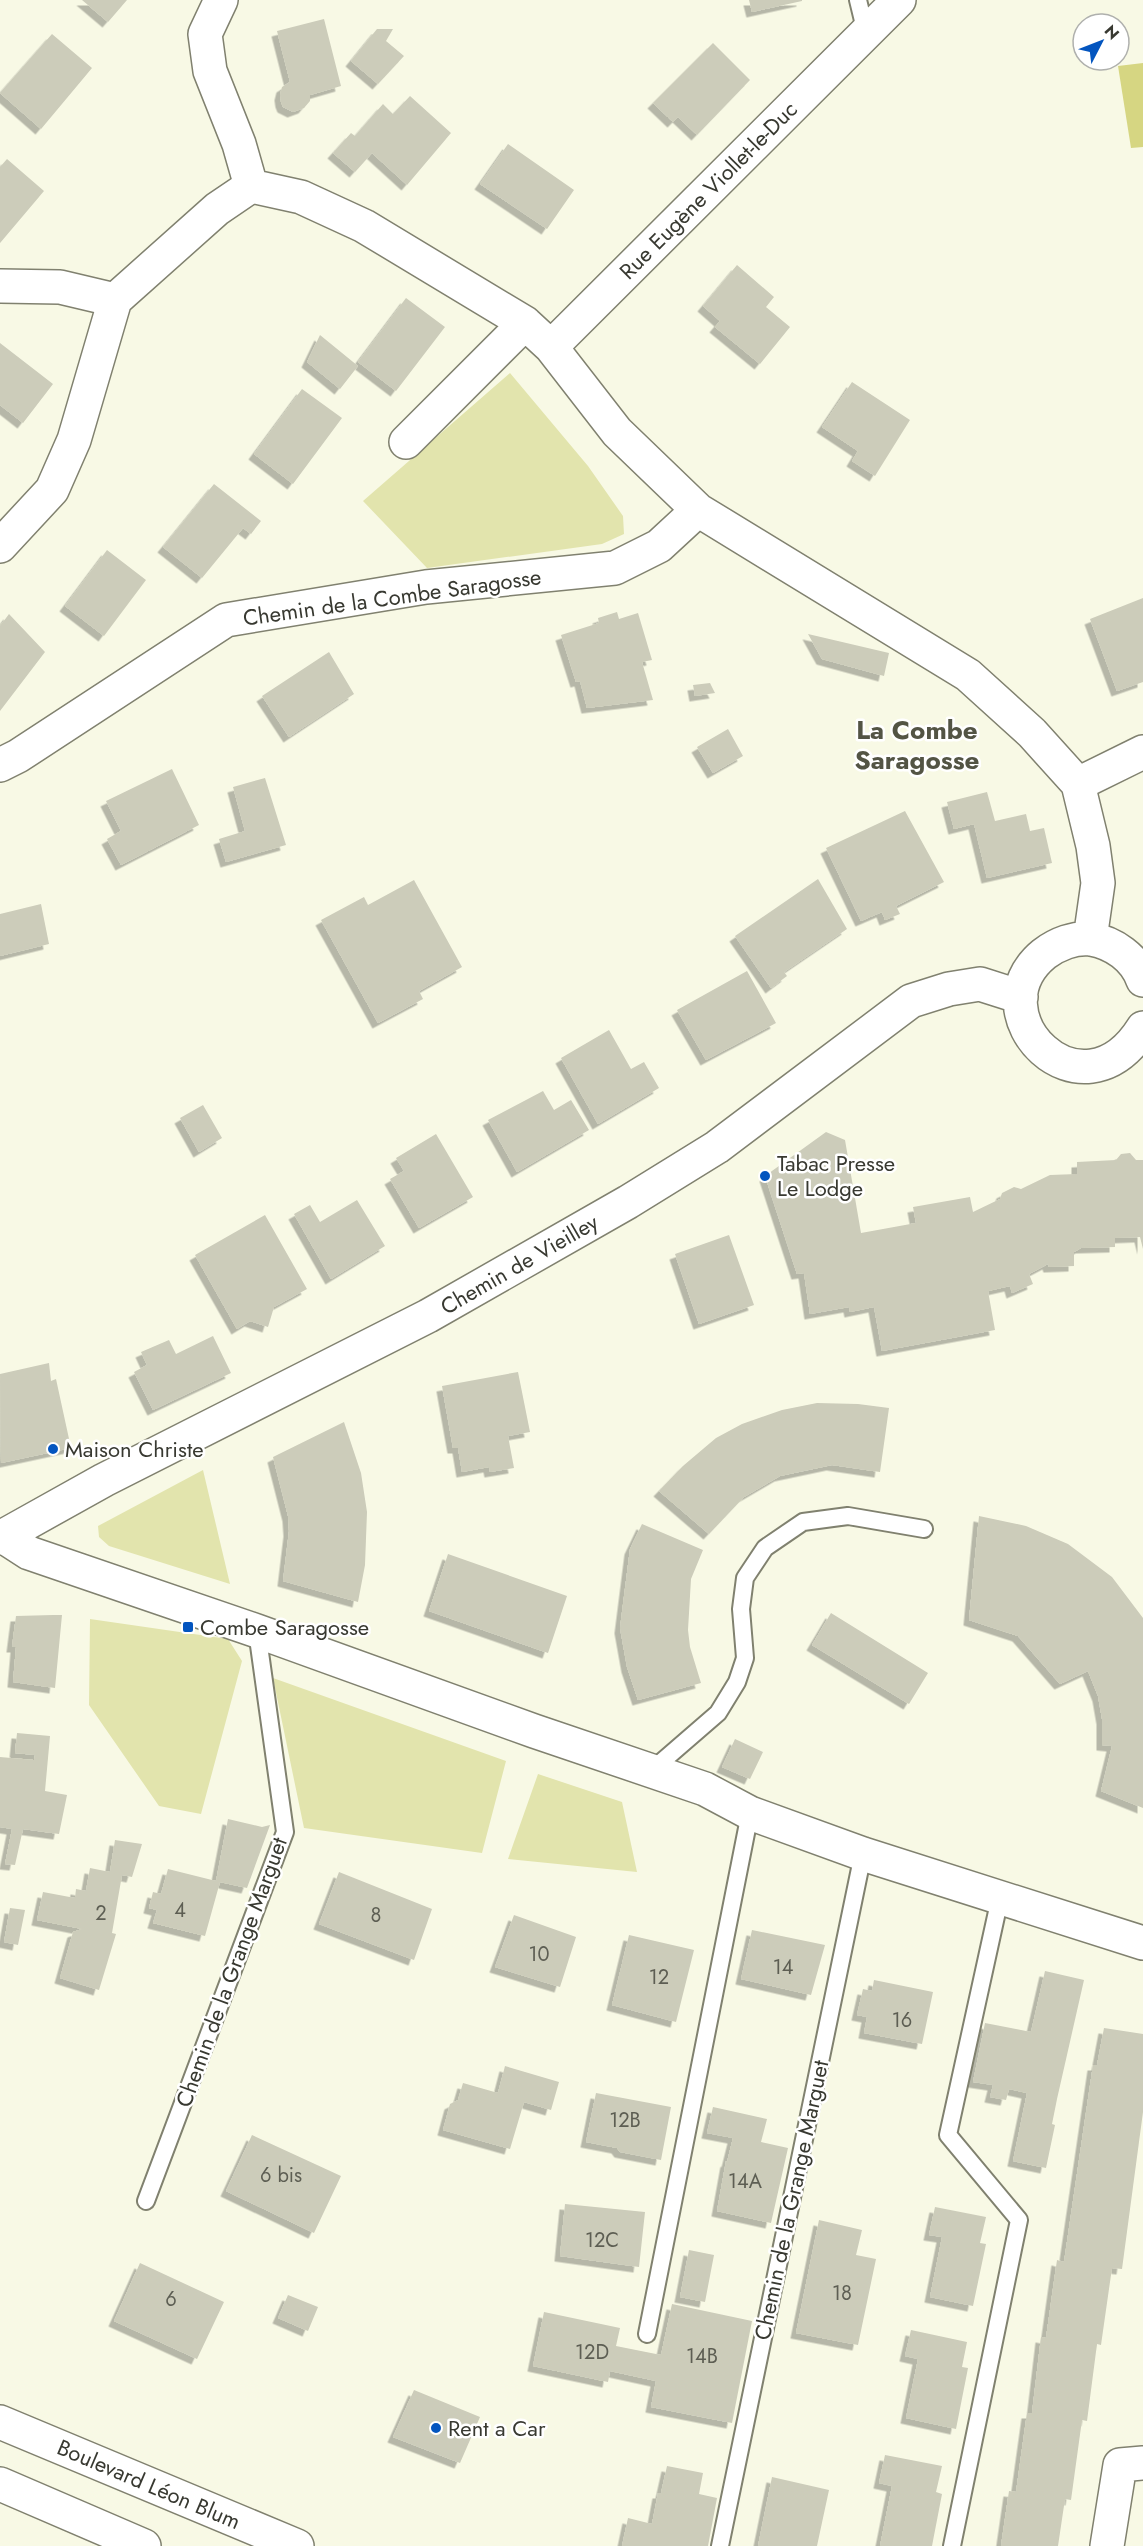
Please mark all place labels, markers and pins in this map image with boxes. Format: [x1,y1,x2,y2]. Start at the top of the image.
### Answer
place label: Tabac Presse Le Lodge [777,1147,895,1204]
marker: Tabac Presse Le Lodge [758,1169,772,1183]
place label: Maison Christe [65,1433,204,1465]
marker: Maison Christe [46,1442,60,1456]
place label: Combe Saragosse [200,1611,369,1643]
marker: Combe Saragosse [181,1620,195,1634]
place label: Rent a Car [448,2412,546,2444]
marker: Rent a Car [429,2421,443,2435]

